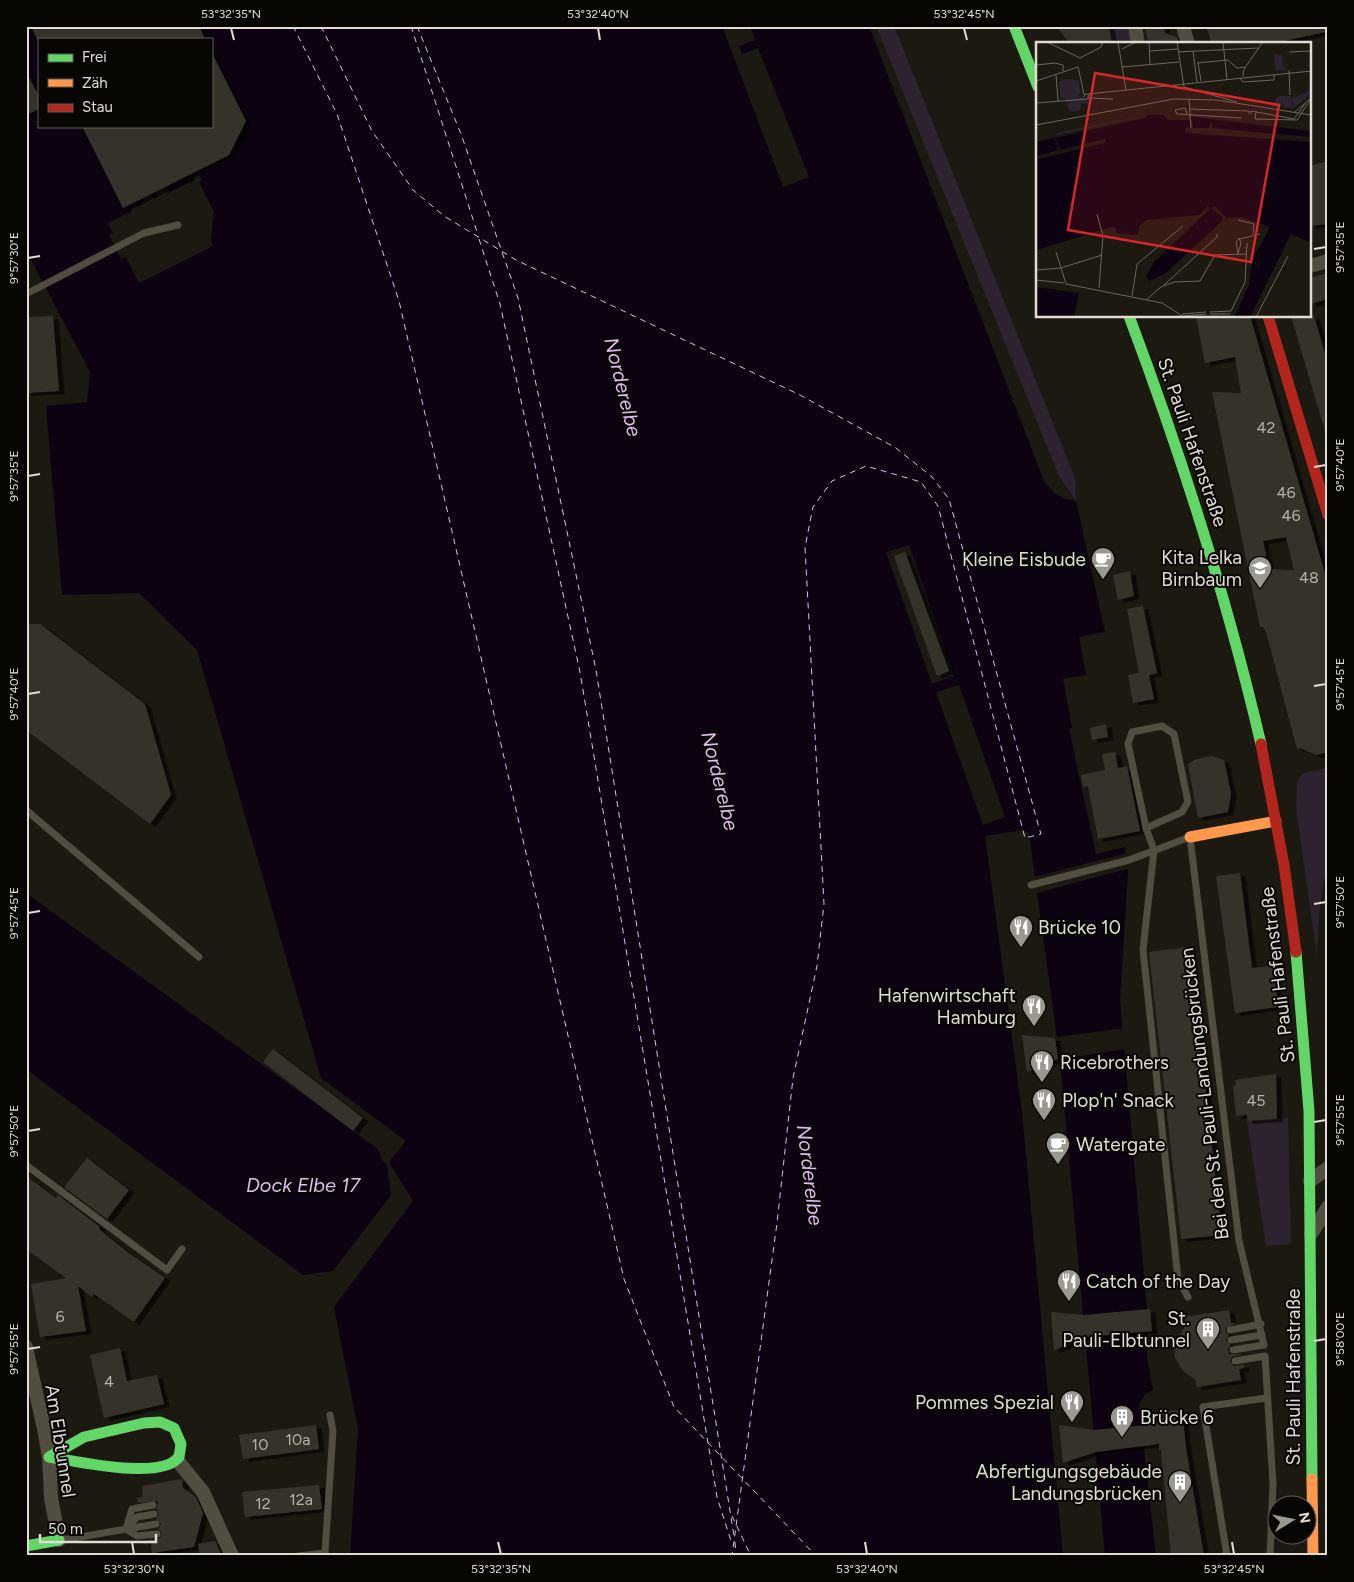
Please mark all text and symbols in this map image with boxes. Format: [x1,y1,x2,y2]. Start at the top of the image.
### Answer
text: 53°32'35"N [201,7,261,21]
text: 53°32'40"N [567,7,629,21]
text: 53°32'45"N [934,7,994,21]
legend [38,38,212,128]
inset map [1036,42,1312,318]
text: Frei [82,48,107,66]
text: Zäh [82,74,108,92]
text: Stau [82,98,113,116]
text: 9°57'35"E [1333,221,1347,273]
text: 9°57'30"E [7,232,21,284]
water label: Norderelbe [599,335,647,439]
street label: St. Pauli Hafenstraße [1153,355,1232,530]
house number: 42 [1257,418,1275,437]
text: 9°57'40"E [1333,438,1347,492]
text: 9°57'35"E [7,450,21,502]
house number: 46 [1277,483,1296,502]
house number: 46 [1282,506,1301,525]
cafe icon: Kleine Eisbude [1090,546,1116,580]
place label: Kita Lelka Birnbaum [1161,546,1242,591]
place label: Kleine Eisbude [962,548,1086,571]
school or university icon: Kita Lelka Birnbaum [1247,555,1273,589]
house number: 48 [1299,568,1319,587]
text: 9°57'45"E [1333,658,1347,710]
text: 9°57'40"E [7,667,21,721]
water label: Norderelbe [696,729,744,833]
text: 9°57'50"E [1333,876,1347,928]
street label: St. Pauli Hafenstraße [1255,886,1300,1064]
text: 9°57'45"E [7,887,21,939]
restaurant icon: Brücke 10 [1008,914,1034,948]
place label: Brücke 10 [1038,916,1121,939]
street label: Bei den St. Pauli-Landungsbrücken [1175,947,1234,1241]
place label: Hafenwirtschaft Hamburg [878,984,1016,1029]
restaurant icon: Hafenwirtschaft Hamburg [1021,993,1047,1027]
restaurant icon: Ricebrothers [1029,1049,1055,1083]
place label: Ricebrothers [1060,1051,1169,1074]
restaurant icon: Plop'n' Snack [1031,1087,1057,1121]
place label: Plop'n' Snack [1062,1089,1175,1112]
house number: 45 [1246,1091,1266,1110]
text: 9°57'55"E [1333,1094,1347,1146]
text: 9°57'50"E [7,1105,21,1157]
water label: Norderelbe [792,1123,828,1227]
cafe icon: Watergate [1045,1131,1071,1165]
place label: Watergate [1076,1133,1165,1156]
water label: Dock Elbe 17 [246,1173,361,1197]
restaurant icon: Catch of the Day [1056,1268,1082,1302]
place label: Catch of the Day [1086,1270,1230,1293]
street label: St. Pauli Hafenstraße [1282,1289,1305,1466]
house number: 6 [55,1307,65,1326]
place label: St. Pauli-Elbtunnel [1062,1307,1190,1352]
text: 9°58'00"E [1333,1312,1347,1366]
building icon: St. Pauli-Elbtunnel [1195,1316,1221,1350]
text: 9°57'55"E [7,1323,21,1375]
house number: 4 [104,1372,114,1391]
street label: Am Elbtunnel [40,1383,81,1499]
restaurant icon: Pommes Spezial [1059,1389,1085,1423]
place label: Pommes Spezial [915,1391,1054,1414]
building icon: Brücke 6 [1109,1404,1135,1438]
place label: Brücke 6 [1140,1406,1214,1429]
house number: 10a [285,1430,311,1449]
house number: 10 [252,1435,268,1454]
place label: Abfertigungsgebäude Landungsbrücken [976,1460,1162,1505]
building icon: Abfertigungsgebäude Landungsbrücken [1167,1469,1193,1503]
house number: 12a [289,1490,313,1509]
house number: 12 [255,1494,271,1513]
north arrow [1266,1494,1316,1544]
text: N [1295,1511,1314,1525]
scale bar [40,1512,156,1544]
text: 50 m [48,1520,83,1538]
text: 53°32'30"N [104,1562,164,1576]
text: 53°32'35"N [471,1562,531,1576]
text: 53°32'40"N [836,1562,898,1576]
text: 53°32'45"N [1204,1562,1264,1576]

